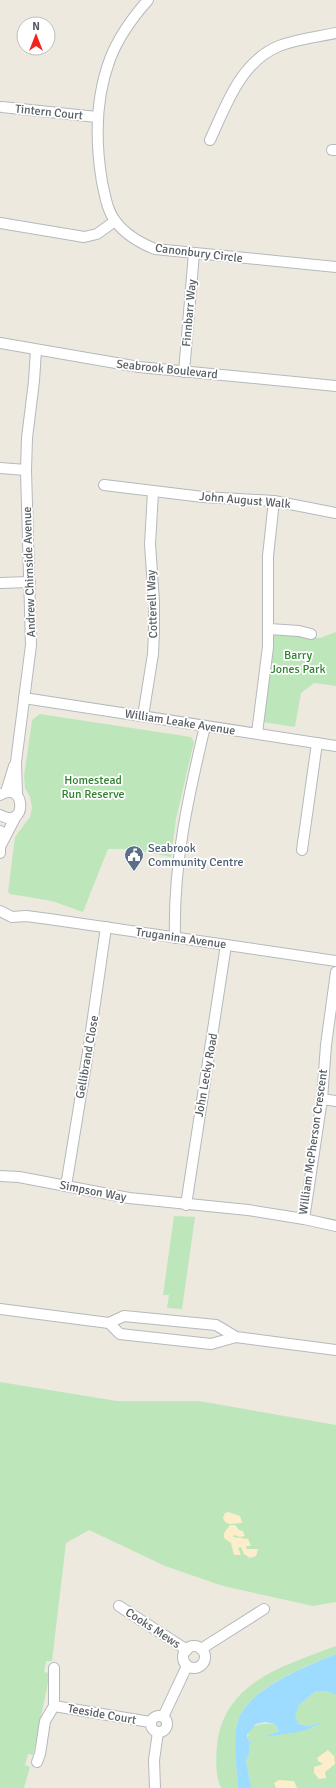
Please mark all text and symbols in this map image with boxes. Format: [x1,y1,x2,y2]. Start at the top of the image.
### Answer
north arrow [16,16,56,56]
text: N [32,20,40,33]
street label: Tintern Court [14,101,84,124]
street label: Canonbury Circle [154,241,244,266]
street label: Finnbarr Way [179,278,200,347]
street label: Seabrook Boulevard [115,357,218,382]
street label: John August Walk [199,489,291,512]
street label: Andrew Chirnside Avenue [20,506,39,638]
street label: Cotterell Way [144,569,161,639]
park label: Barry Jones Park [270,648,326,677]
street label: William Leake Avenue [123,706,236,739]
park label: Homestead Run Reserve [61,773,125,802]
place label: Seabrook Community Centre [148,841,243,870]
public building icon: Seabrook Community Centre [123,844,145,872]
street label: Truganina Avenue [135,925,227,952]
street label: Gellibrand Close [73,1014,102,1100]
street label: John Lecky Road [192,1032,221,1118]
street label: William McPherson Crescent [296,1068,331,1216]
street label: Simpson Way [58,1178,128,1205]
street label: Cooks Mews [122,1605,183,1652]
street label: Teeside Court [66,1701,137,1728]

